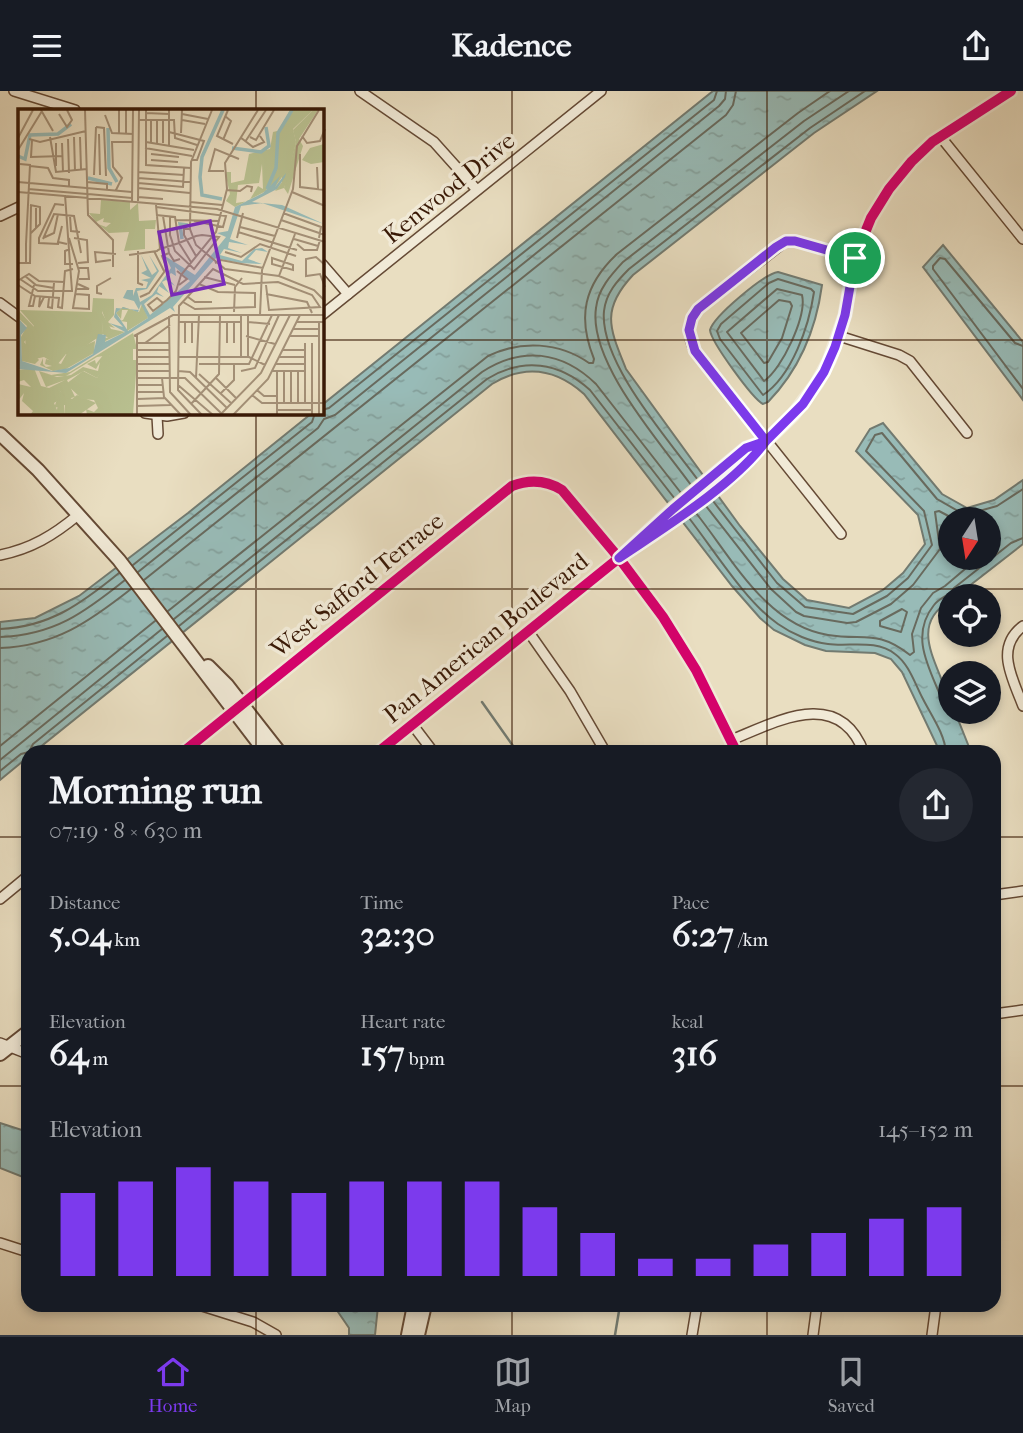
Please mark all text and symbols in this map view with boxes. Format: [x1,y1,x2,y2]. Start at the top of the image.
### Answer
icon: menu [28,27,66,65]
text: Kadence [451,27,572,64]
icon: share [957,27,995,65]
inset map [18,109,324,415]
street label: Kenwood Drive [378,126,520,250]
pin [825,228,885,288]
icon: arrive [836,239,874,277]
street label: West Safford Terrace [264,507,449,664]
north arrow [938,507,1001,571]
map controls [938,507,1001,724]
street label: Pan American Boulevard [378,546,595,729]
button: locate [938,584,1001,647]
button: layers [938,661,1001,724]
text: Morning run [49,768,262,813]
button: share [899,768,973,842]
text: 07:19 · 8 × 630 m [49,817,202,844]
text: Distance [49,892,120,914]
text: Time [360,892,404,914]
text: Pace [672,892,710,914]
text: 5.04 [49,914,110,955]
text: 32:30 [360,914,435,955]
text: 6:27 [672,914,734,955]
text: km [110,929,140,951]
text: /km [734,929,768,951]
text: Elevation [49,1011,126,1033]
text: Heart rate [360,1011,445,1033]
text: kcal [672,1011,704,1033]
text: 64 [49,1033,89,1074]
text: 157 [360,1033,405,1074]
text: 316 [672,1033,717,1074]
text: m [89,1048,108,1070]
text: bpm [405,1048,445,1070]
text: Elevation [49,1116,142,1143]
text: 145–152 m [878,1116,973,1143]
tab: Home [148,1353,198,1417]
tab: Map [494,1353,532,1417]
tab: Saved [828,1353,875,1417]

